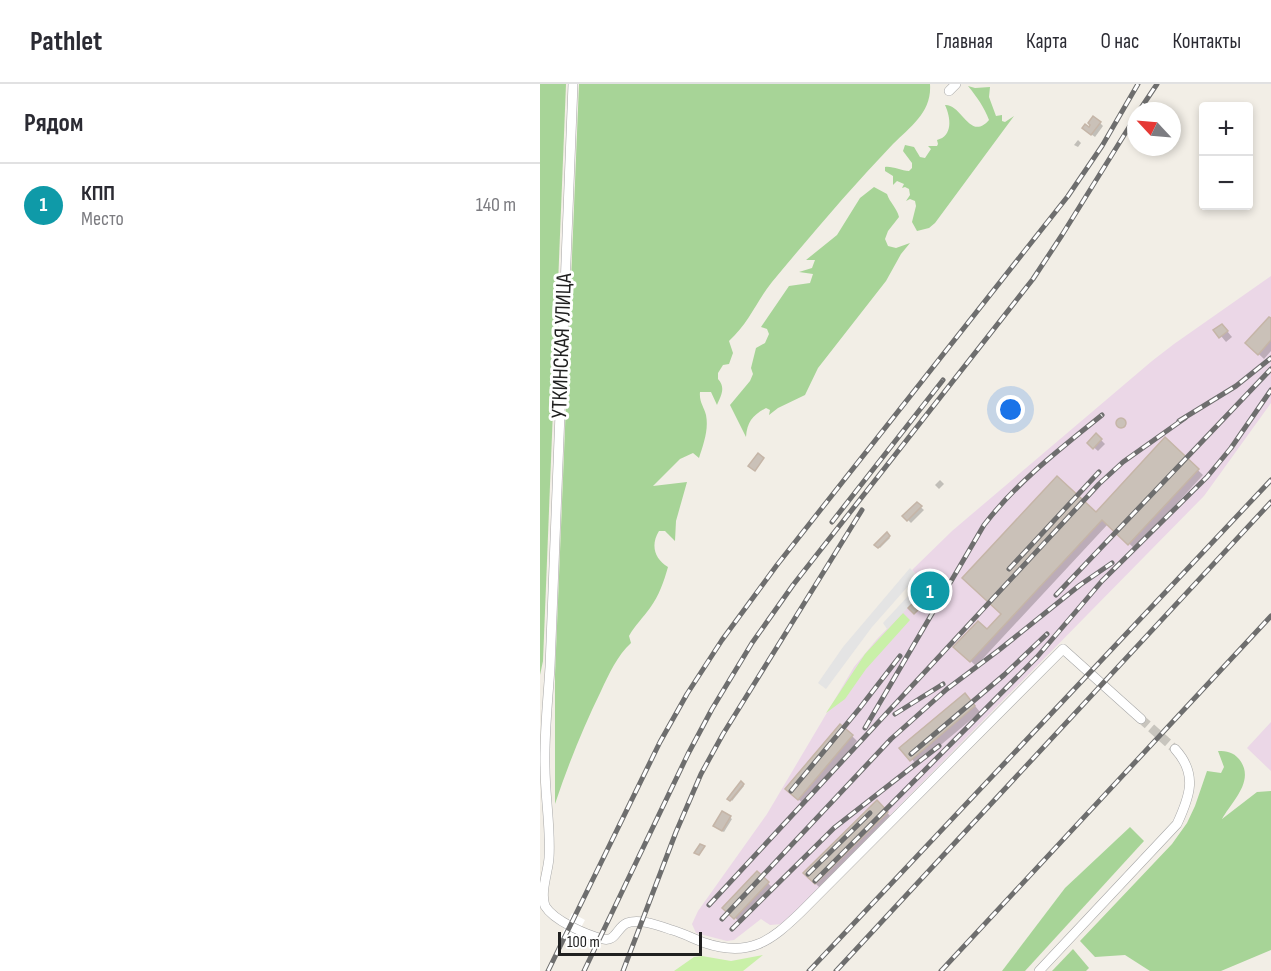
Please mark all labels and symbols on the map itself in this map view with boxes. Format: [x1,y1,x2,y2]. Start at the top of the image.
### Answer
north arrow [1127,102,1181,156]
street label: УТКИНСКАЯ УЛИЦА [546,272,578,419]
your location [996,395,1025,424]
pin: 1 [910,568,950,614]
scale bar [558,929,702,956]

